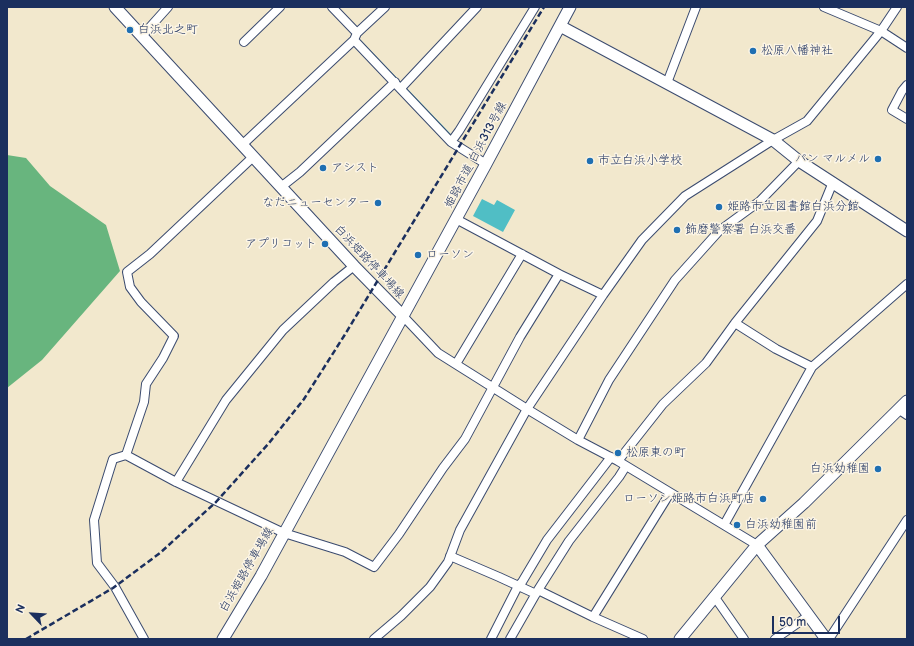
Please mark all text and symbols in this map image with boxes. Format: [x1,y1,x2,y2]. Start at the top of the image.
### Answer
place label: 白浜北之町 [138,23,198,37]
marker: 白浜北之町 [125,25,135,35]
place label: 松原八幡神社 [761,44,833,58]
marker: 松原八幡神社 [748,46,758,56]
street label: 姫路市道 白浜313号線 [442,99,510,211]
place label: パン マルメル [795,152,870,166]
place label: 市立白浜小学校 [598,154,682,168]
marker: パン マルメル [873,154,883,164]
marker: 市立白浜小学校 [585,156,595,166]
place label: アシスト [331,161,379,175]
marker: アシスト [318,163,328,173]
place label: なだニューセンター [262,196,370,210]
marker: なだニューセンター [373,198,383,208]
place label: 姫路市立図書館白浜分館 [727,200,859,214]
marker: 姫路市立図書館白浜分館 [714,202,724,212]
street label: 白浜姫路停車場線 [331,222,407,302]
place label: 飾磨警察署 白浜交番 [685,223,796,237]
marker: 飾磨警察署 白浜交番 [672,225,682,235]
place label: アプリコット [245,237,317,251]
marker: アプリコット [320,239,330,249]
place label: ローソン [426,248,474,262]
marker: ローソン [413,250,423,260]
place label: 松原東の町 [626,446,686,460]
marker: 松原東の町 [613,448,623,458]
place label: 白浜幼稚園 [810,462,870,476]
marker: 白浜幼稚園 [873,464,883,474]
place label: ローソン姫路市白浜町店 [623,492,755,506]
marker: ローソン姫路市白浜町店 [758,494,768,504]
place label: 白浜幼稚園前 [745,518,817,532]
marker: 白浜幼稚園前 [732,520,742,530]
street label: 白浜姫路停車場線 [217,525,277,615]
north arrow [12,594,52,634]
text: N [13,602,28,615]
scale bar [774,608,842,634]
text: 50 m [779,615,806,630]

